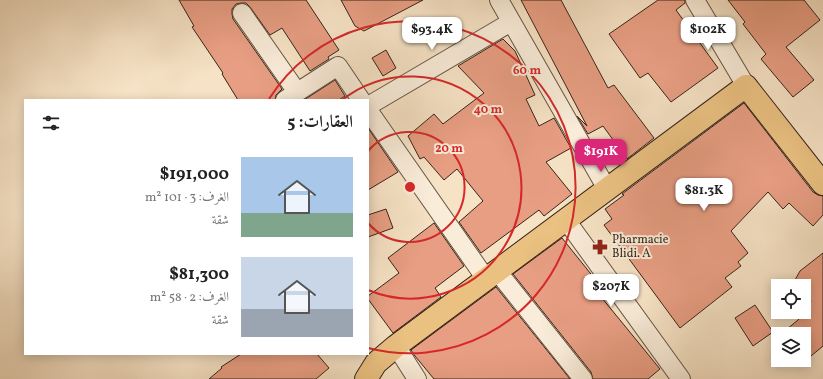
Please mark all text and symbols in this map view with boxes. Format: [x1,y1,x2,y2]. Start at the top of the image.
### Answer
pin: $93.4K [399,17,465,51]
pin: $102K [680,17,736,51]
text: $93.4K [411,21,453,39]
text: $102K [690,21,726,39]
text: 60 m [513,63,541,79]
text: 40 m [474,102,503,118]
text: العقارات: 5 [287,111,353,134]
icon: filters [40,112,62,134]
pin: $191K [573,139,629,173]
text: 20 m [435,141,463,157]
text: $191K [584,143,618,161]
text: $191,000 [160,163,229,186]
icon: home [273,173,321,221]
pin: $81.3K [671,178,737,212]
centre of rings [403,180,417,194]
text: $81.3K [684,182,724,200]
text: الغرف: 3 · 101 m² [145,189,229,207]
text: شقة [212,212,229,230]
place label: Pharmacie Blidi. A [612,232,669,262]
pharmacy icon: Pharmacie Blidi. A [591,238,609,256]
text: $81,300 [169,263,229,286]
icon: home [273,273,321,321]
pin: $207K [583,274,639,308]
text: $207K [592,278,630,296]
map controls [771,279,811,367]
button: locate [771,279,811,319]
text: الغرف: 2 · 58 m² [150,289,229,307]
text: شقة [212,312,229,330]
button: layers [771,327,811,367]

